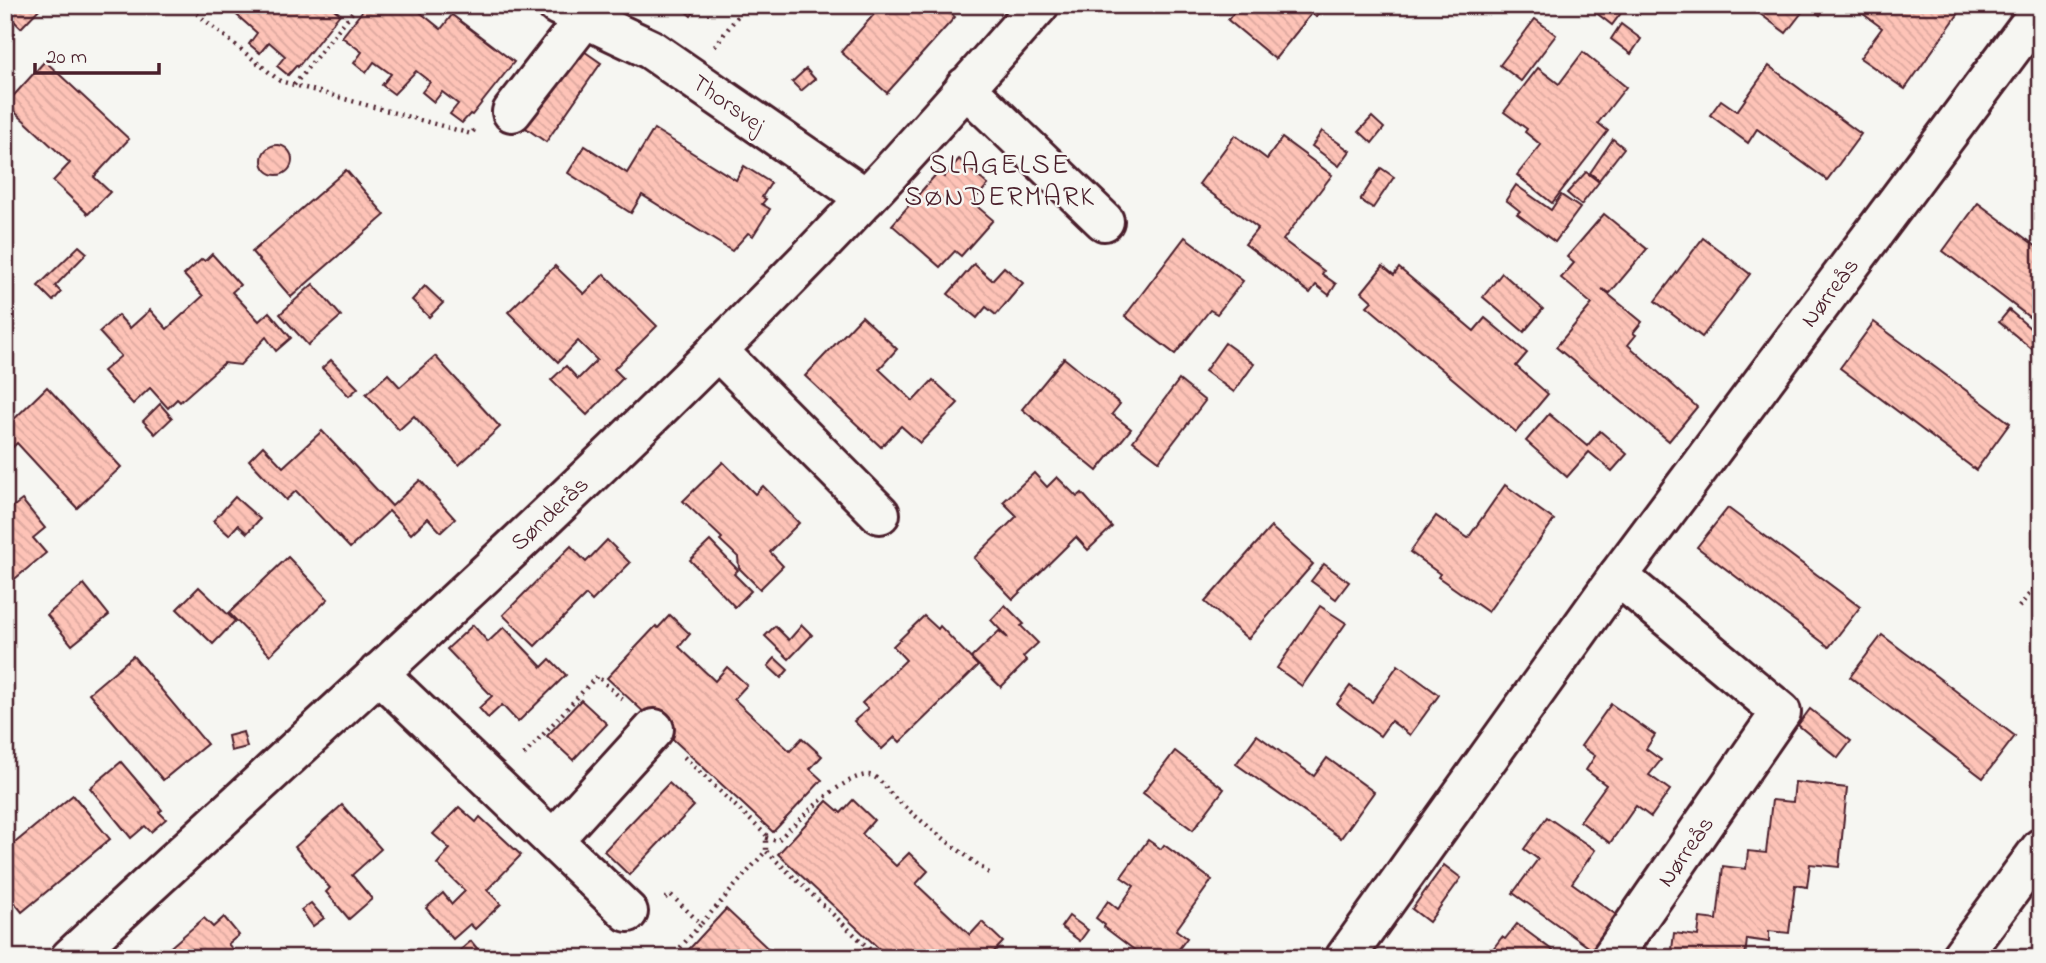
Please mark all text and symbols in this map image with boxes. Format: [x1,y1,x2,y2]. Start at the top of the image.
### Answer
scale bar [35,32,159,76]
text: 20 m [46,43,87,73]
street label: Thorsvej [684,67,773,144]
district label: SLAGELSE SØNDERMARK [904,146,1096,219]
street label: Nørreås [1793,251,1869,336]
street label: Sønderås [503,469,598,561]
street label: Nørreås [1650,810,1724,895]

